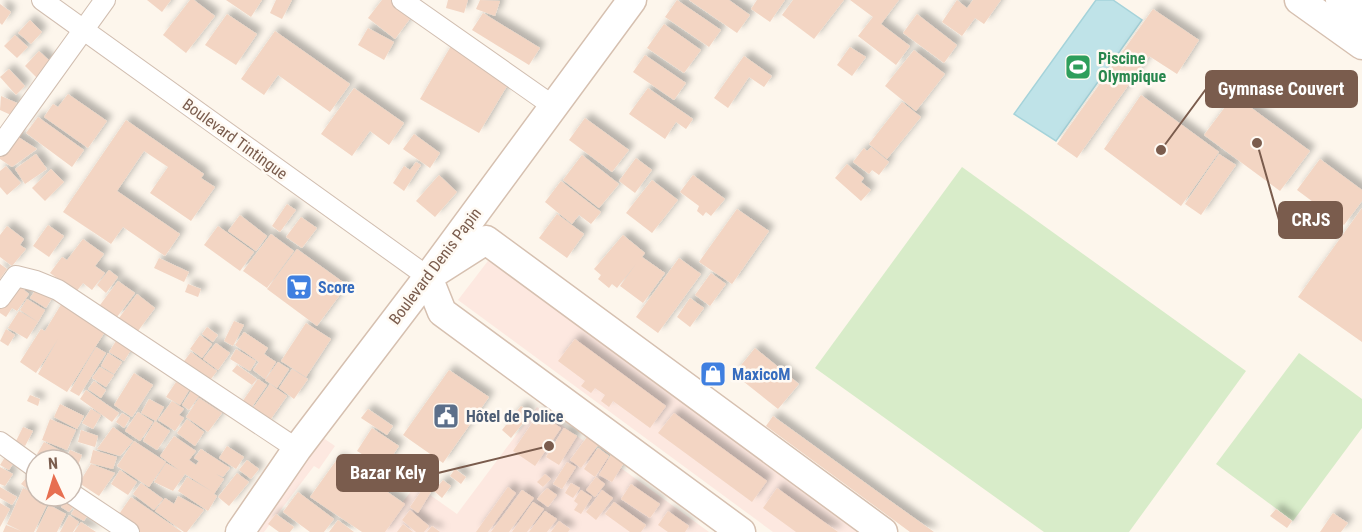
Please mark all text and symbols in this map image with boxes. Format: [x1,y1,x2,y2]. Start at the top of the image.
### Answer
place label: Piscine Olympique [1098,49,1166,86]
sports icon: Piscine Olympique [1063,52,1093,82]
callout: Gymnase Couvert [1206,71,1357,107]
text: Gymnase Couvert [1218,78,1345,99]
street label: Boulevard Tintingue [179,95,291,183]
callout: CRJS [1279,202,1342,238]
street label: Boulevard Denis Papin [385,204,485,328]
text: CRJS [1292,209,1331,230]
supermarket icon: Score [284,272,314,302]
place label: Score [318,278,355,297]
shop icon: MaxicoM [698,359,728,389]
place label: MaxicoM [732,365,790,384]
public building icon: Hôtel de Police [431,401,461,431]
place label: Hôtel de Police [466,407,564,426]
north arrow [24,448,84,508]
text: N [47,454,59,473]
callout: Bazar Kely [337,455,438,491]
text: Bazar Kely [350,462,426,483]

